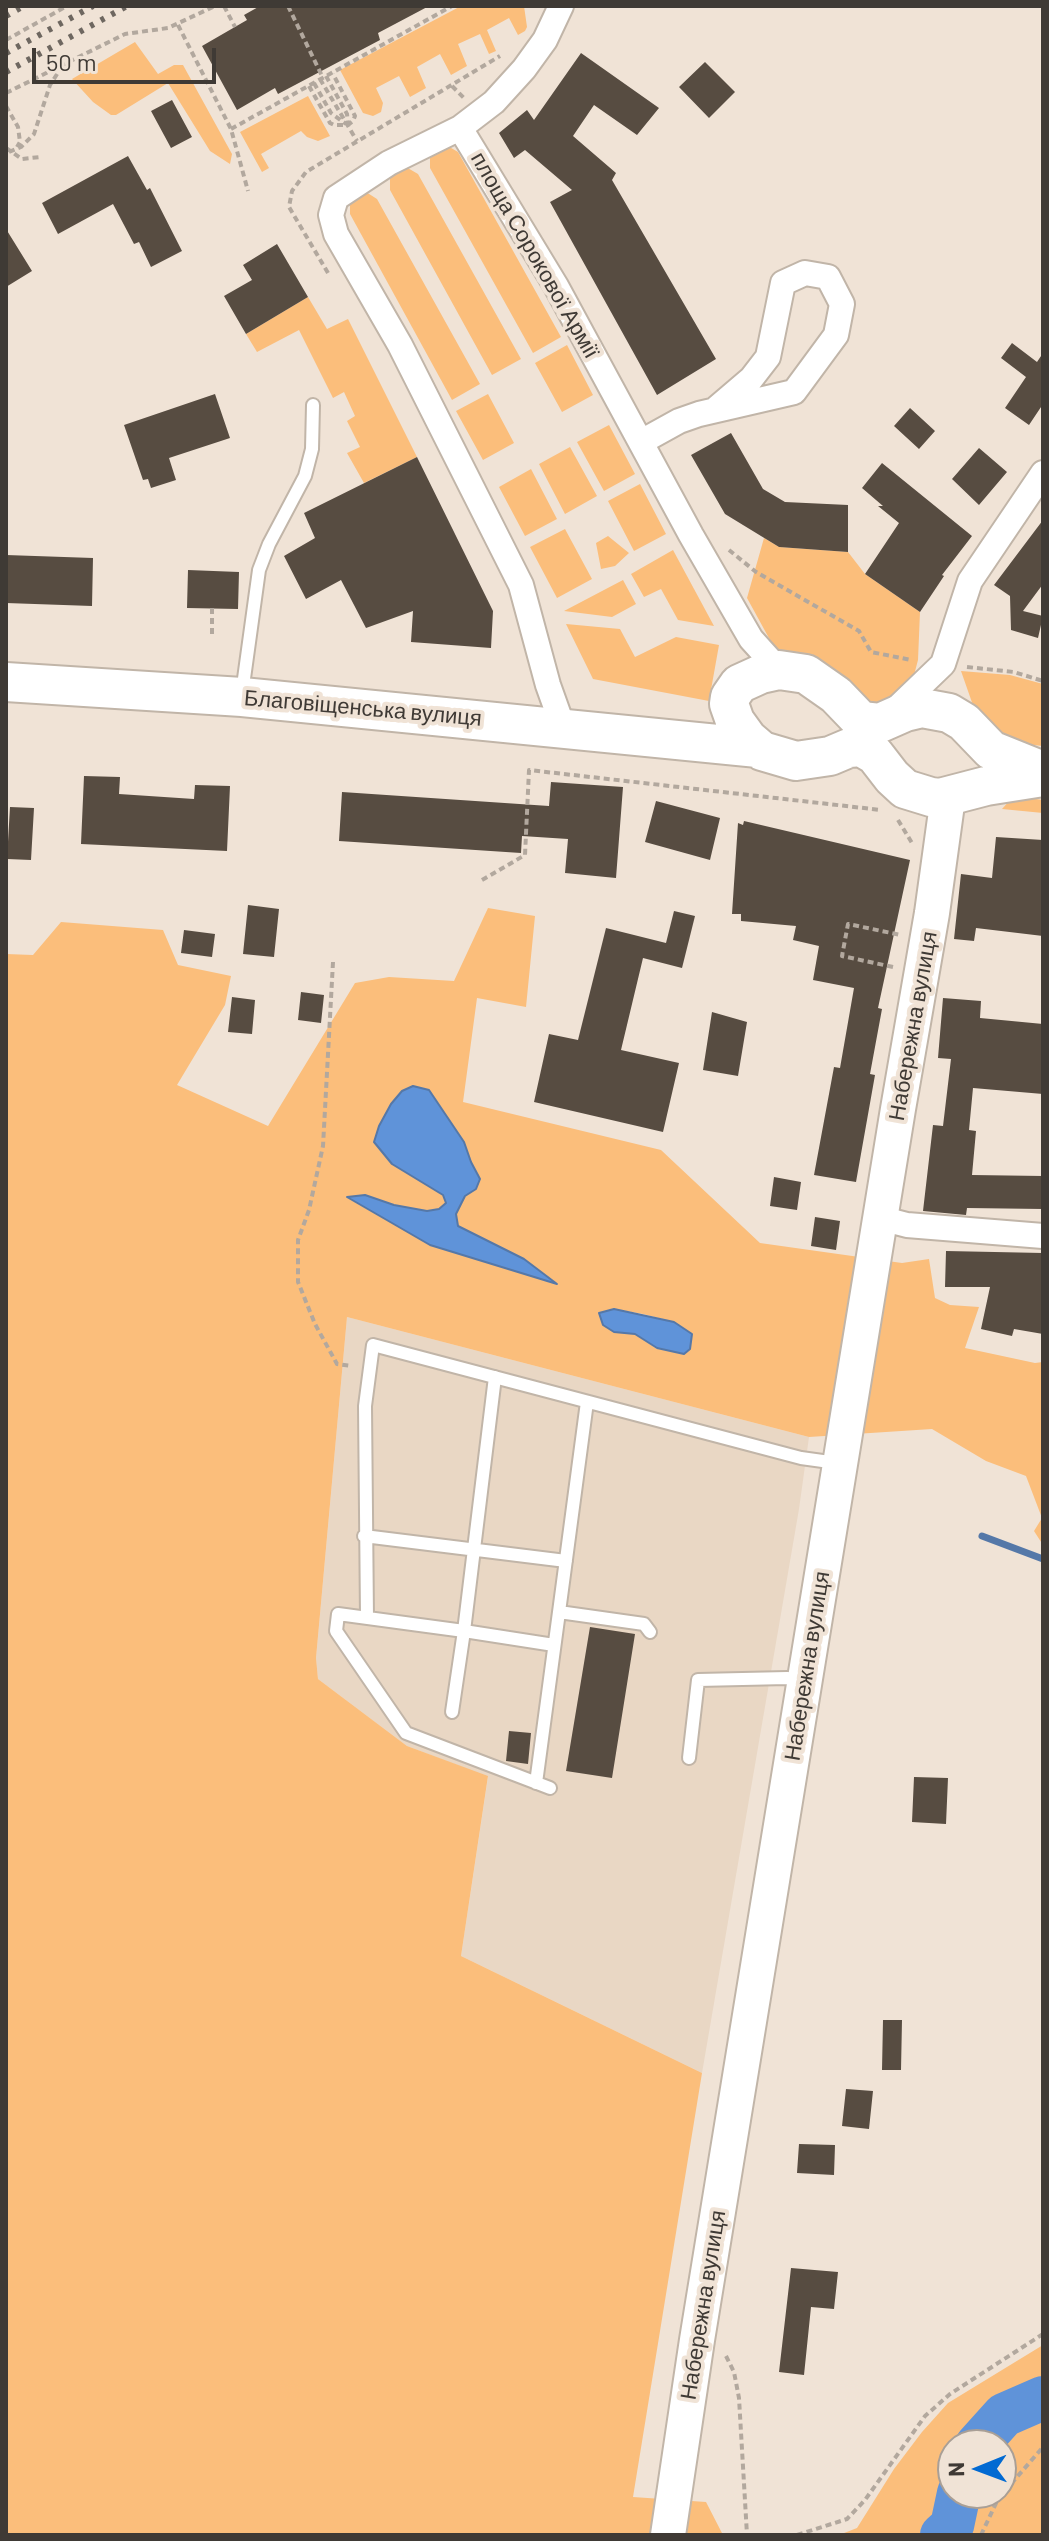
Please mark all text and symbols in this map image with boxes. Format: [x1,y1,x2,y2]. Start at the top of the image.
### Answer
scale bar [36,32,220,82]
text: 50 m [46,47,97,76]
street label: площа Сорокової Армії [465,147,605,363]
street label: Благовіщенська вулиця [243,684,483,732]
street label: Набережна вулиця [883,929,943,1123]
street label: Набережна вулиця [779,1569,835,1763]
street label: Набережна вулиця [675,2208,731,2402]
north arrow [937,2429,1017,2509]
text: N [942,2462,968,2477]

